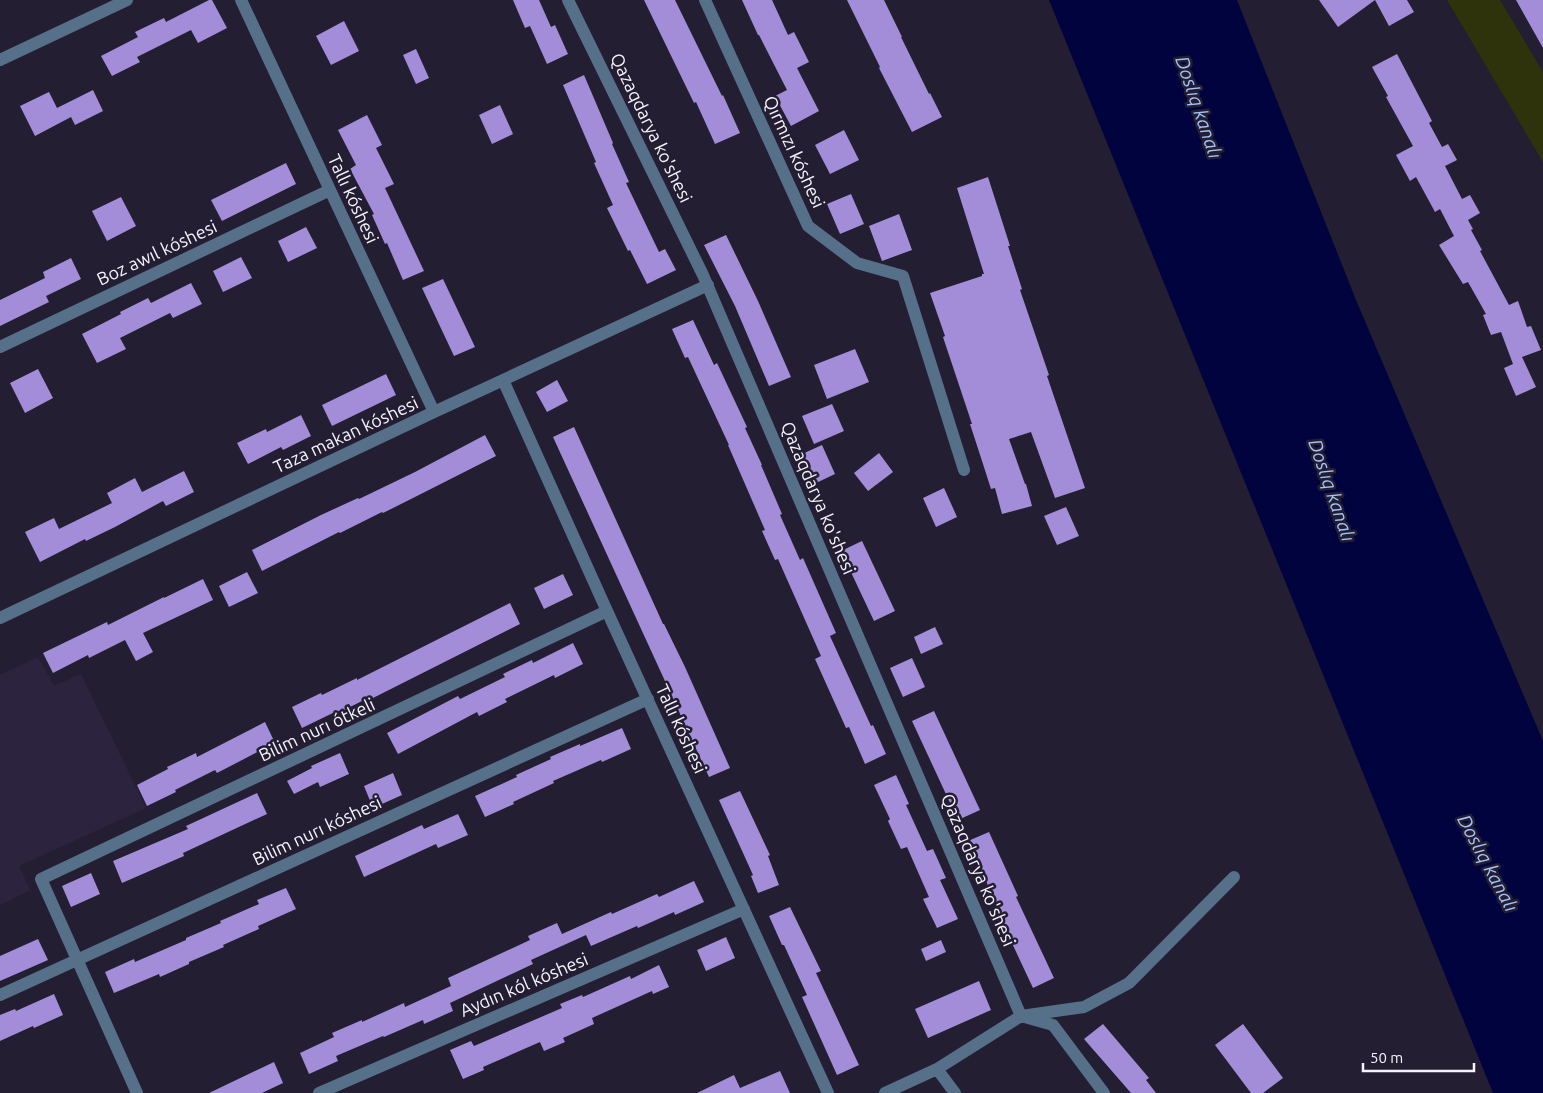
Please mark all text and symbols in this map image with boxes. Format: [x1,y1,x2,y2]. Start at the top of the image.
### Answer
street label: Qazaqdarya ko'shesi [606,50,697,206]
water label: Doslıq kanalı [1171,53,1227,161]
street label: Qırmızı kóshesi [759,92,830,211]
street label: Tallı kóshesi [325,151,383,246]
street label: Boz awıl kóshesi [93,216,220,289]
street label: Taza makan kóshesi [270,392,421,476]
street label: Qazaqdarya ko'shesi [777,418,860,577]
water label: Doslıq kanalı [1304,436,1360,544]
street label: Tallı kóshesi [653,681,711,776]
street label: Bilim nurı ótkeli [255,693,378,765]
street label: Qazaqdarya ko'shesi [937,790,1020,949]
street label: Bilim nurı kóshesi [249,791,384,869]
water label: Doslıq kanalı [1453,811,1523,916]
street label: Aydın kól kóshesi [457,948,591,1020]
scale bar [1363,1040,1474,1072]
text: 50 m [1370,1049,1403,1066]

